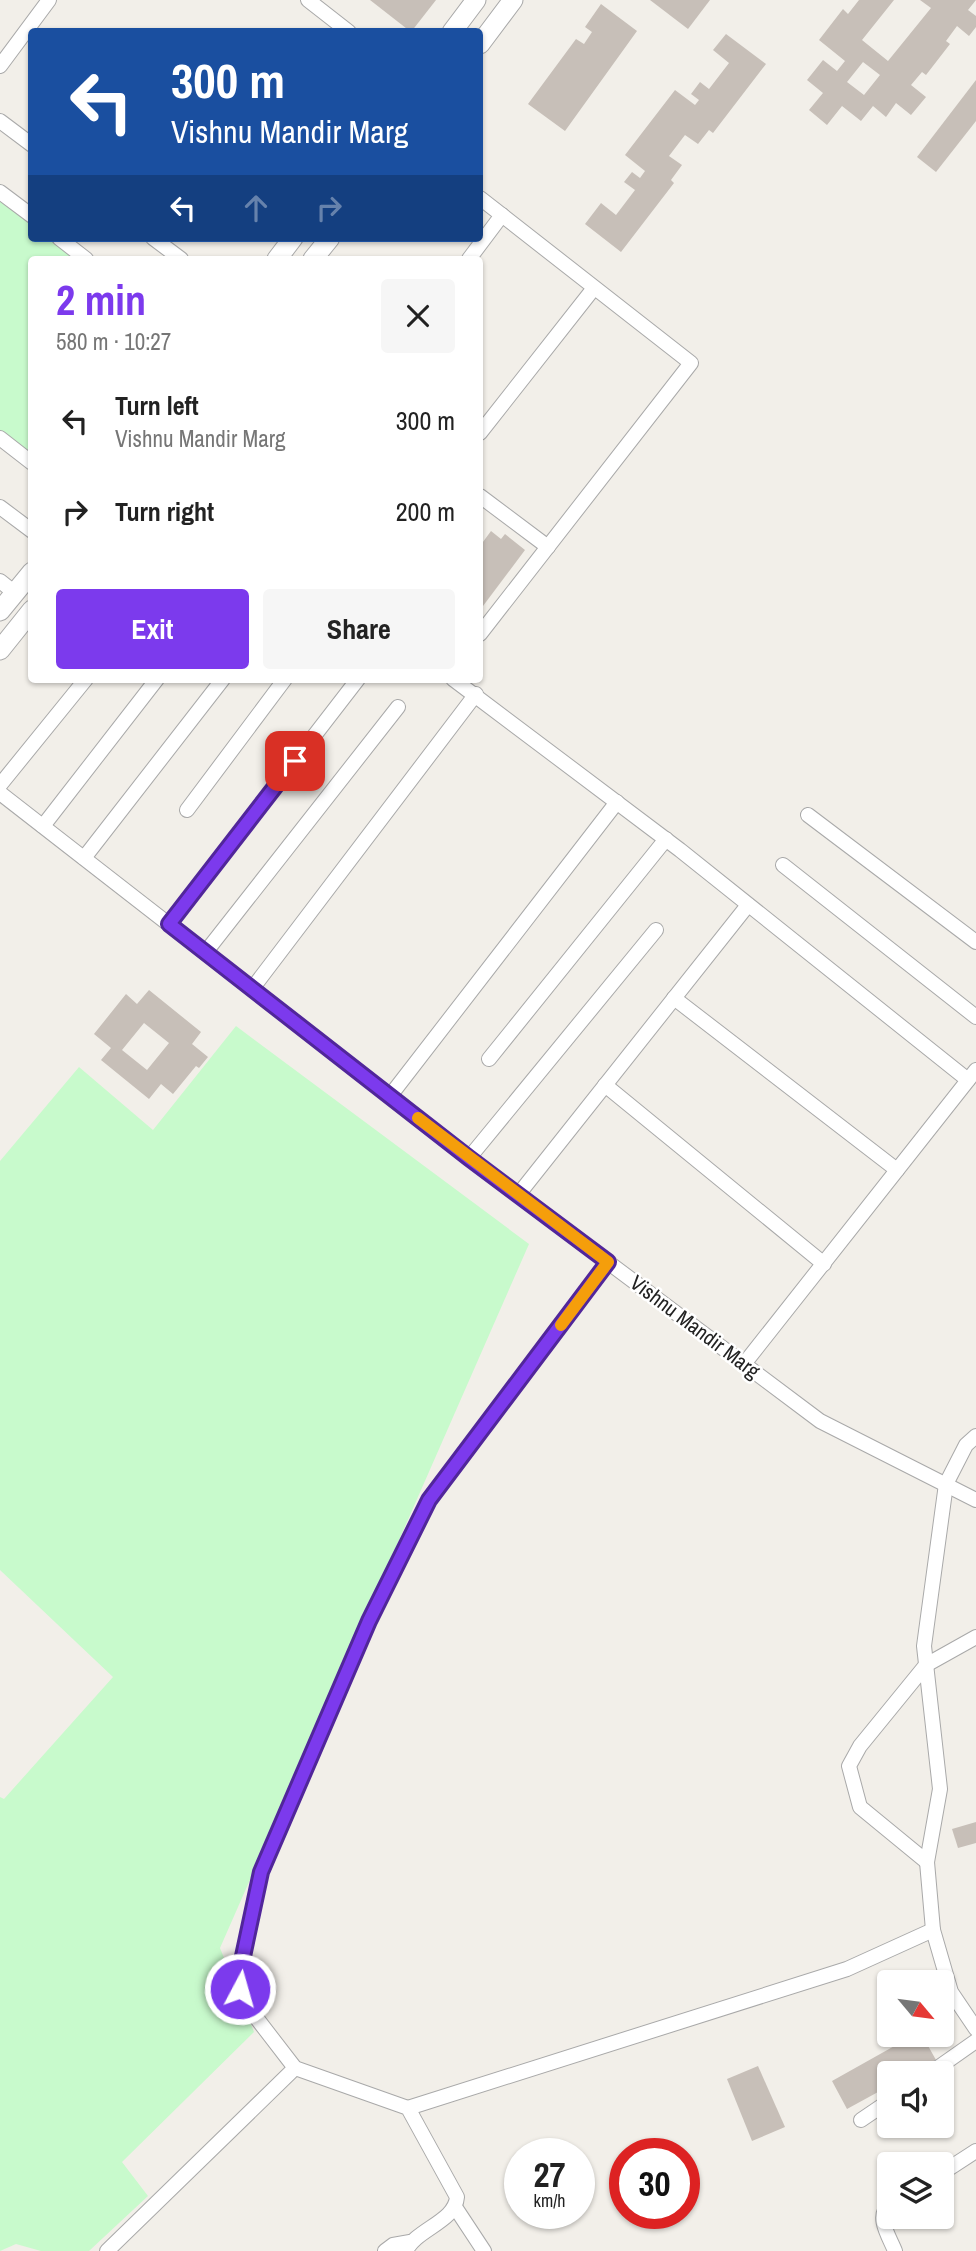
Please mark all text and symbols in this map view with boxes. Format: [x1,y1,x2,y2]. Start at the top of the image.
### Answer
text: 300 m [171,47,285,113]
icon: left [56,56,147,147]
text: Vishnu Mandir Marg [171,110,408,153]
icon: left [164,189,202,227]
icon: ahead [237,189,275,227]
icon: right [310,189,348,227]
text: 2 min [56,272,146,328]
button: close [381,279,455,353]
text: 580 m · 10:27 [56,326,171,357]
text: Turn left [115,388,199,423]
icon: left [56,402,94,440]
text: 300 m [396,403,455,438]
text: Vishnu Mandir Marg [115,423,286,454]
icon: right [56,493,94,531]
text: Turn right [115,494,214,529]
text: 200 m [396,494,455,529]
button: Exit [56,589,249,669]
button: Share [263,589,455,669]
pin [265,731,325,791]
icon: arrive [276,742,314,780]
street label: Vishnu Mandir Marg [624,1268,767,1385]
position arrow [203,1952,277,2026]
north arrow [877,1970,954,2048]
map controls [877,1970,954,2229]
button: sound [877,2061,954,2138]
speed limit sign: 30 [609,2138,700,2229]
text: 27 [534,2151,565,2198]
button: layers [877,2152,954,2229]
text: km/h [534,2188,566,2213]

